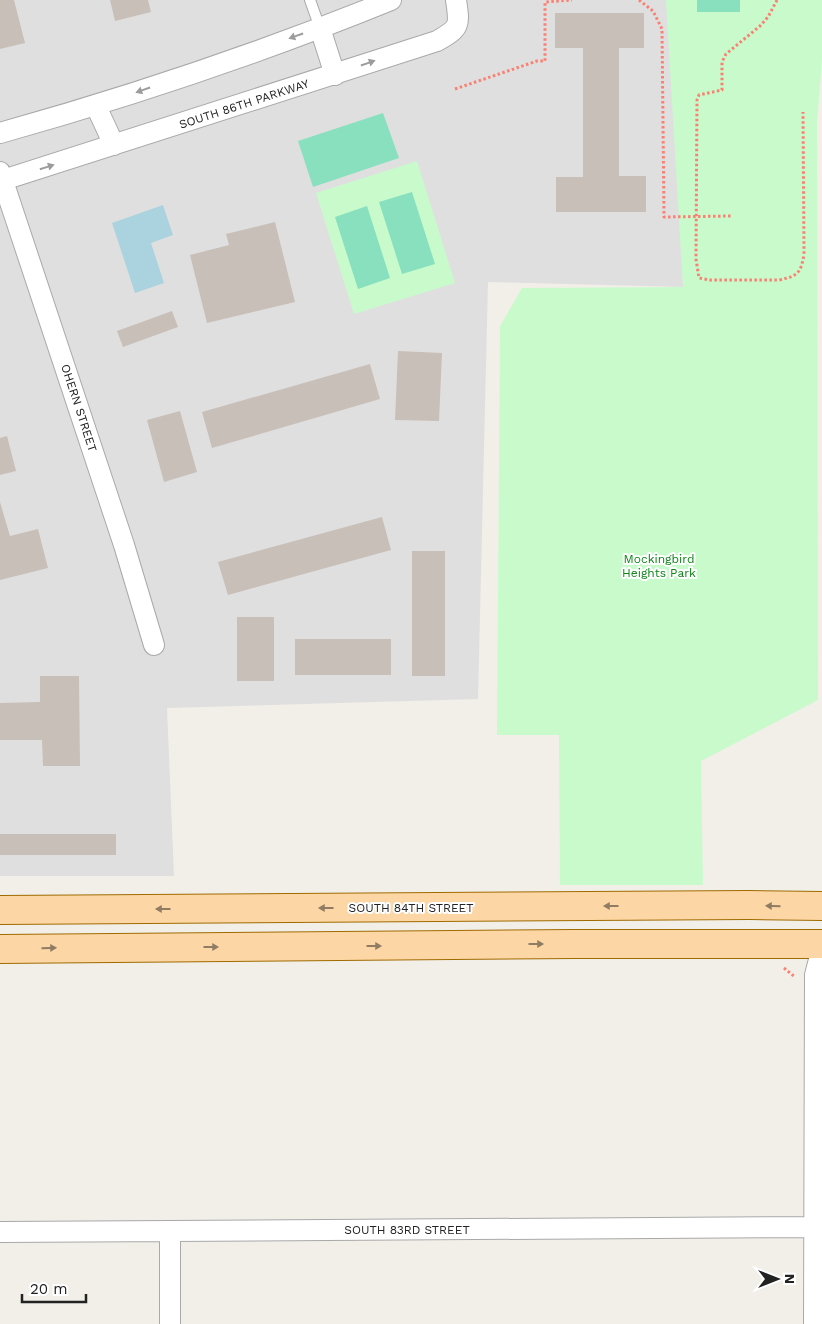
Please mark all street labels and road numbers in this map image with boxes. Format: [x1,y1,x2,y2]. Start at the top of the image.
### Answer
street label: SOUTH 86TH PARKWAY [177,76,311,132]
street label: OHERN STREET [58,362,100,454]
street label: SOUTH 84TH STREET [348,901,474,915]
street label: SOUTH 83RD STREET [344,1223,470,1237]

